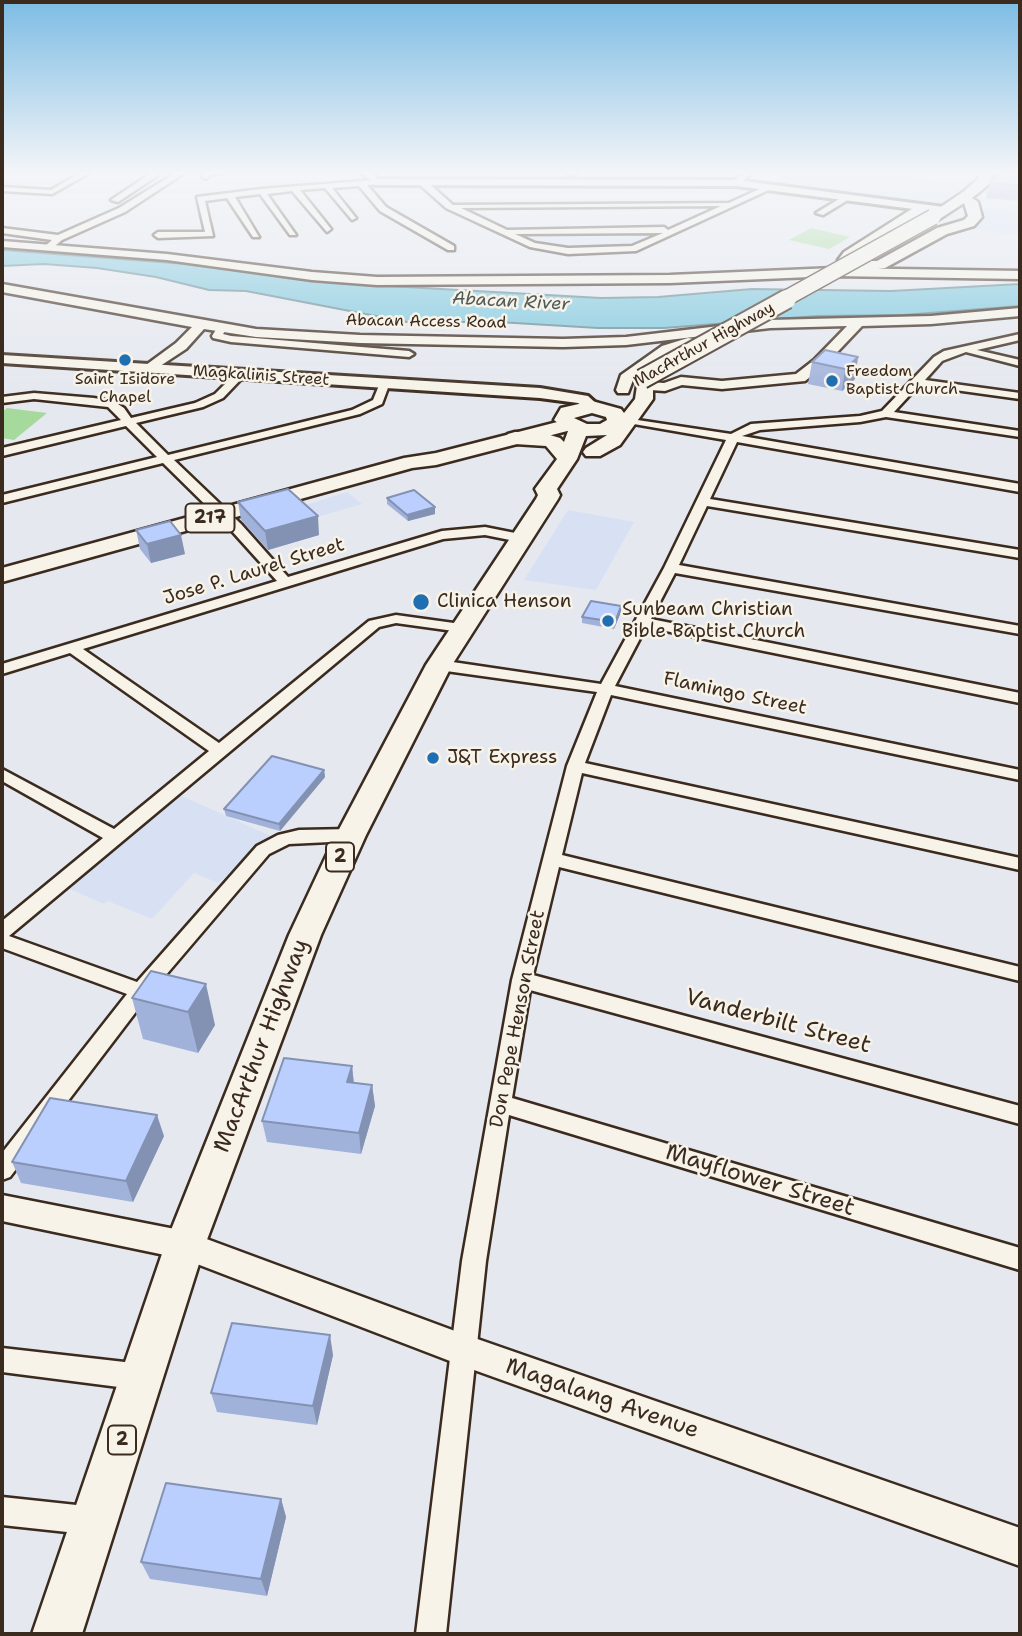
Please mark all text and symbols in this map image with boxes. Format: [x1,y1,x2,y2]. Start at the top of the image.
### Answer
water label: Abacan River [452,288,570,316]
street label: MacArthur Highway [630,298,778,392]
street label: Abacan Access Road [345,311,507,333]
marker: Saint Isidore Chapel [117,352,133,368]
street label: Magkalinis Street [192,362,330,390]
place label: Freedom Baptist Church [846,362,958,400]
place label: Saint Isidore Chapel [75,370,175,408]
marker: Freedom Baptist Church [824,373,840,389]
road number: 217 [186,504,234,532]
street label: Jose P. Laurel Street [161,534,347,610]
place label: Clinica Henson [437,591,571,613]
marker: Clinica Henson [411,592,431,612]
place label: Sunbeam Christian Bible Baptist Church [622,599,805,643]
marker: Sunbeam Christian Bible Baptist Church [600,613,616,629]
street label: Flamingo Street [661,668,809,720]
place label: J&T Express [447,747,558,769]
marker: J&T Express [425,750,441,766]
road number: 2 [326,842,354,872]
street label: Don Pepe Henson Street [486,908,550,1130]
street label: MacArthur Highway [209,935,315,1157]
street label: Vanderbilt Street [682,984,874,1060]
street label: Mayflower Street [662,1139,858,1223]
street label: Magalang Avenue [502,1353,702,1445]
road number: 2 [108,1426,136,1455]

